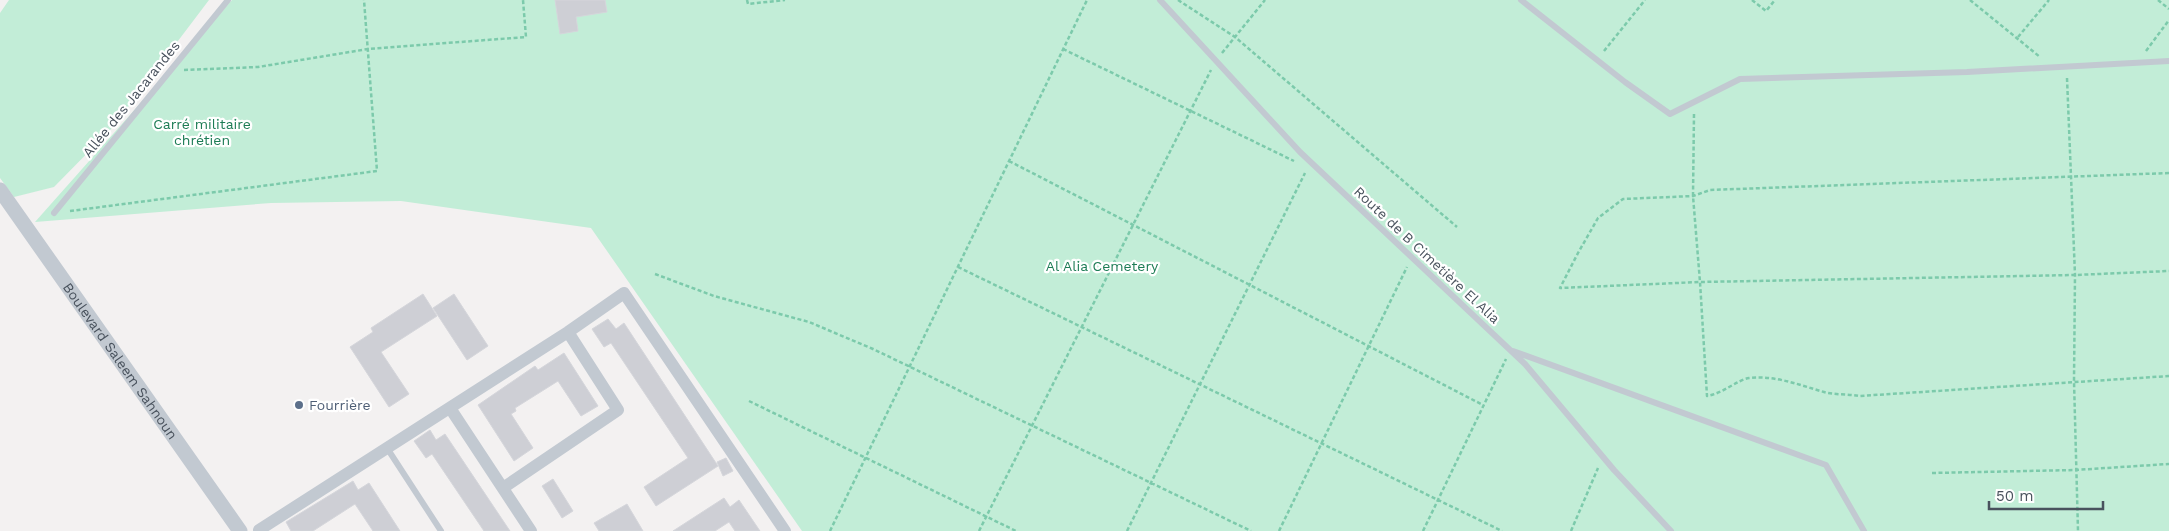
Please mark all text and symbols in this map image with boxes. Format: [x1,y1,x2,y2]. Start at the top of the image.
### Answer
street label: Allée des Jacarandes [79,38,183,160]
park label: Carré militaire chrétien [153,116,251,148]
street label: Route de B Cimetière El Alia [1351,183,1503,327]
park label: Al Alia Cemetery [1046,258,1159,274]
street label: Boulevard Saleem Sahnoun [60,280,181,442]
place label: Fourrière [309,397,371,413]
marker: Fourrière [293,399,305,411]
scale bar [1989,478,2103,510]
text: 50 m [1996,487,2033,505]

